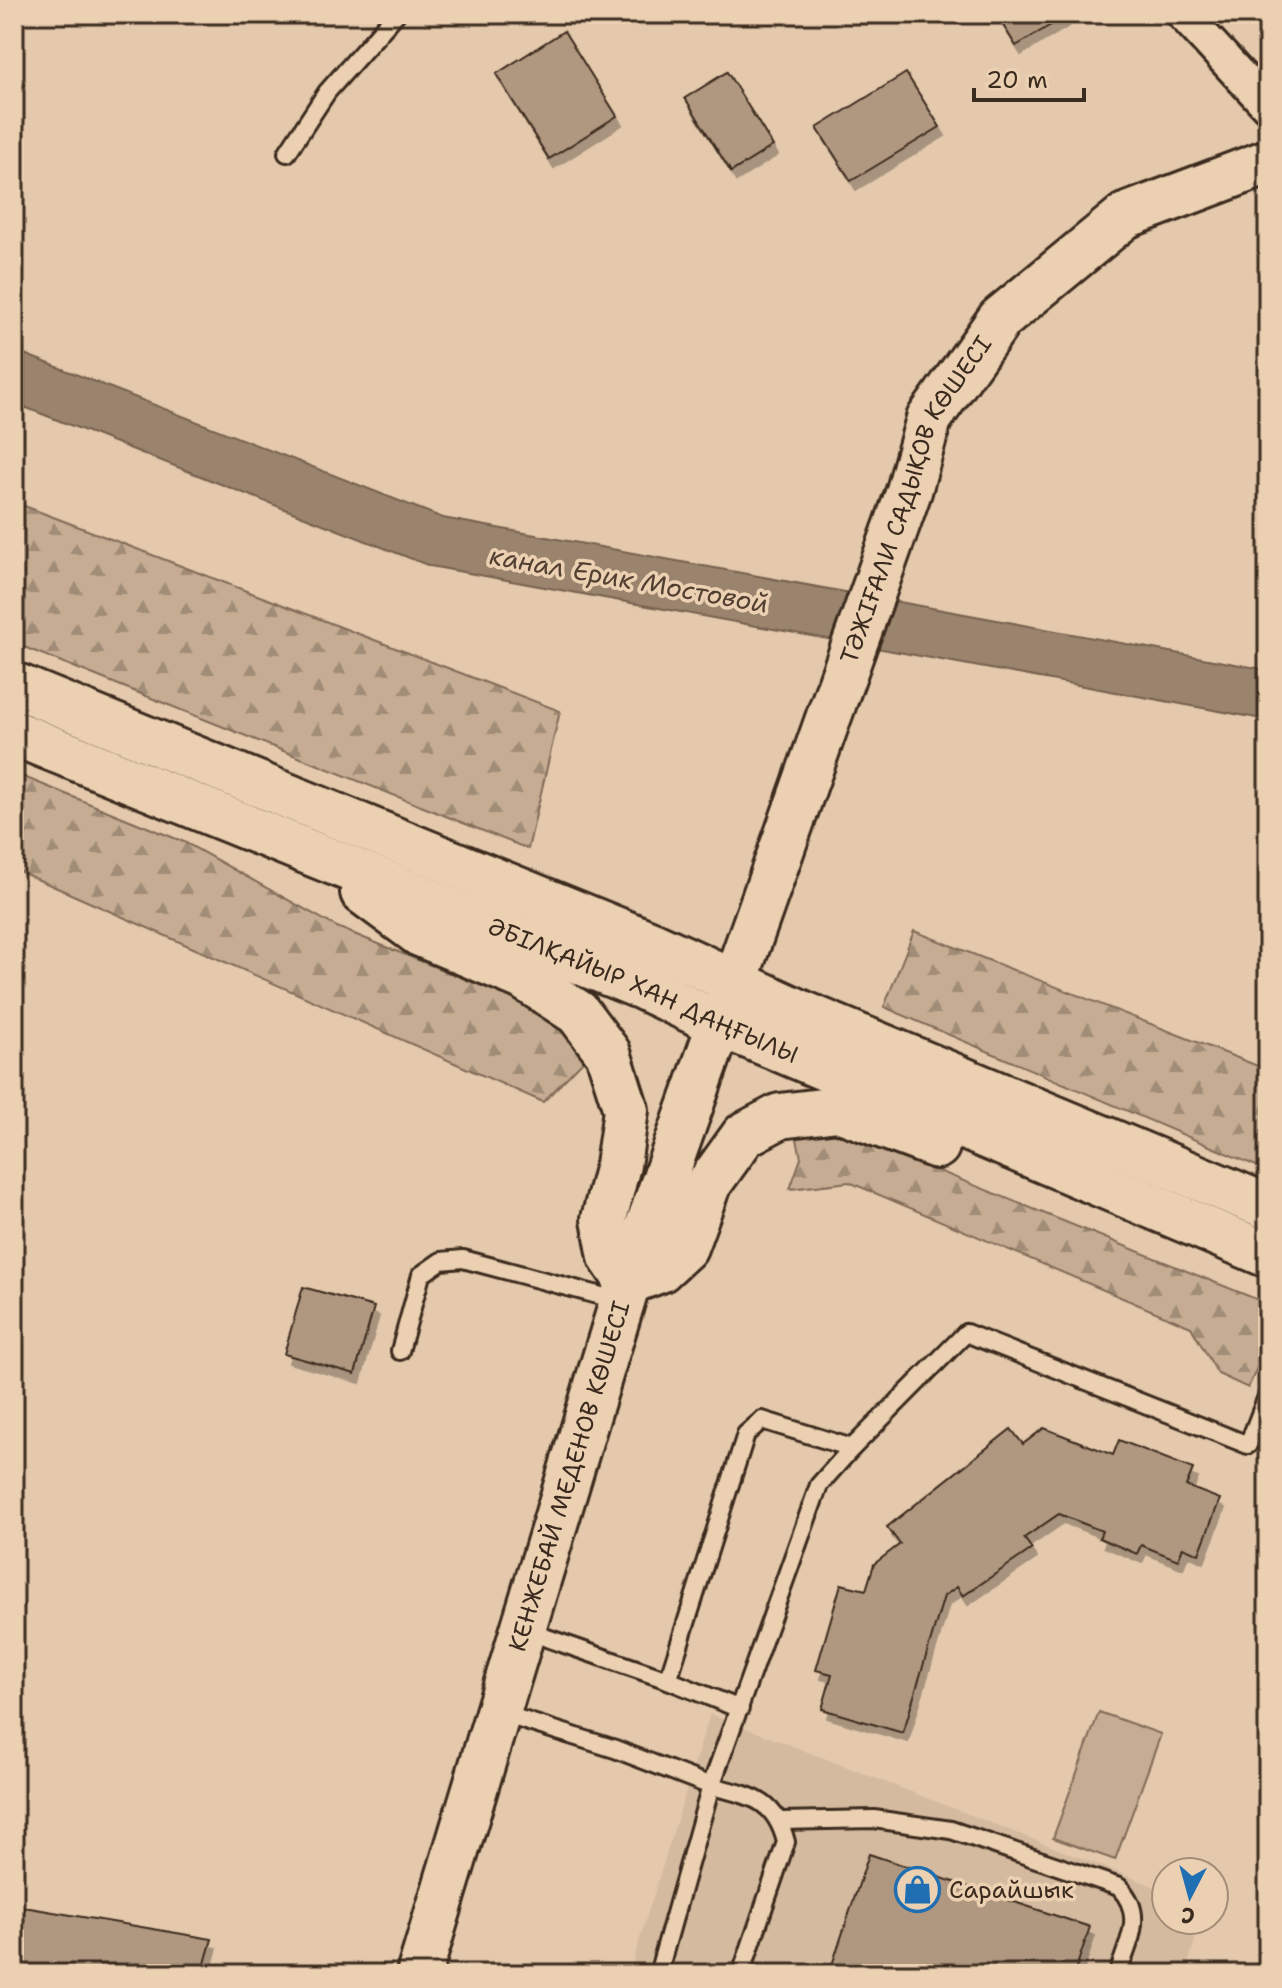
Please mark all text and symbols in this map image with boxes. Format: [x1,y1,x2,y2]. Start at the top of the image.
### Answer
scale bar [974,52,1084,102]
text: 20 m [986,64,1048,96]
street label: ТӘЖІҒАЛИ САДЫҚОВ КӨШЕСІ [833,329,999,668]
water label: канал Ерик Мостовой [487,537,771,621]
street label: ӘБІЛҚАЙЫР ХАН ДАҢҒЫЛЫ [484,910,803,1071]
street label: КЕНЖЕБАЙ МЕДЕНОВ КӨШЕСІ [501,1297,637,1655]
north arrow [1150,1856,1230,1936]
shop icon: Сарайшык [894,1866,942,1914]
place label: Сарайшык [949,1874,1074,1906]
text: С [1180,1900,1196,1931]

